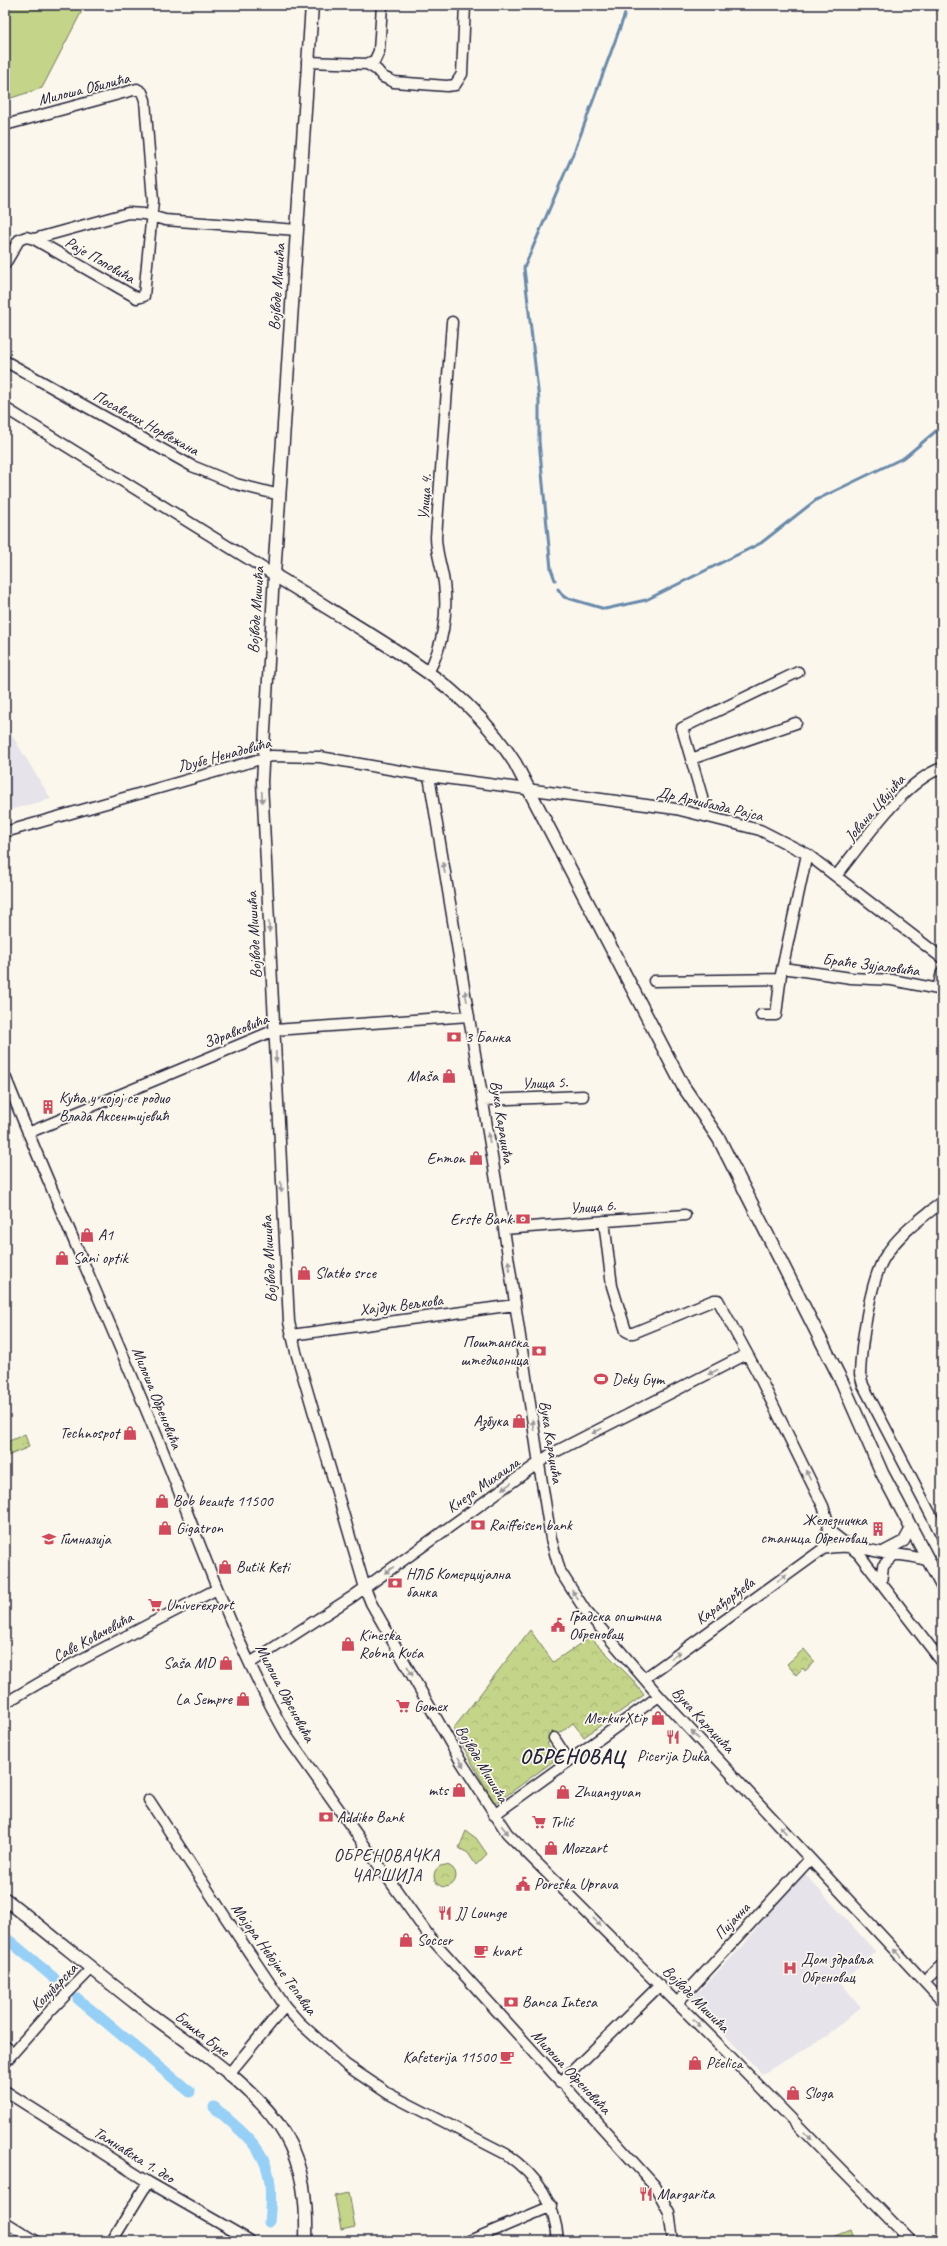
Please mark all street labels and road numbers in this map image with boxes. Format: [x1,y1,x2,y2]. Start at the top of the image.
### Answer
street label: Милоша Обилића [36,68,133,110]
street label: Раје Поповића [62,232,139,288]
street label: Војводе Мишића [264,242,290,331]
street label: Посавских Норвежана [90,386,203,461]
street label: Улица 4. [413,473,437,521]
street label: Војводе Мишића [243,565,269,654]
street label: Љубе Ненадовића [175,733,274,777]
street label: Јована Цвијића [840,770,910,846]
street label: Др Арчибалда Рајса [655,782,766,826]
street label: Војводе Мишића [242,890,266,979]
street label: Браће Зујаловића [821,949,922,981]
street label: Здравковића [201,1009,272,1053]
street label: Улица 5. [522,1072,569,1094]
street label: Вука Караџића [486,1079,519,1166]
street label: Улица 6. [569,1195,617,1219]
street label: Војводе Мишића [257,1214,281,1303]
street label: Хајдук Вељкова [358,1290,445,1320]
street label: Милоша Обреновића [127,1344,187,1453]
street label: Вука Караџића [535,1399,568,1486]
street label: Кнеза Михаила [443,1452,524,1517]
street label: Карађорђева [692,1572,760,1629]
street label: Саве Ковачевића [49,1607,138,1667]
street label: Милоша Обреновића [251,1641,320,1746]
street label: Вука Караџића [667,1683,739,1758]
street label: Војводе Мишића [451,1722,513,1807]
street label: Пијачна [710,1897,755,1944]
street label: Мајора Небојше Тепавца [227,1899,322,2020]
street label: Колубарска [26,1958,82,2015]
street label: Војводе Мишића [658,1961,735,2038]
street label: Бошка Бухе [171,2007,235,2063]
street label: Милоша Обреновића [527,2026,616,2119]
street label: Тамнавска 1. део [90,2122,180,2189]

